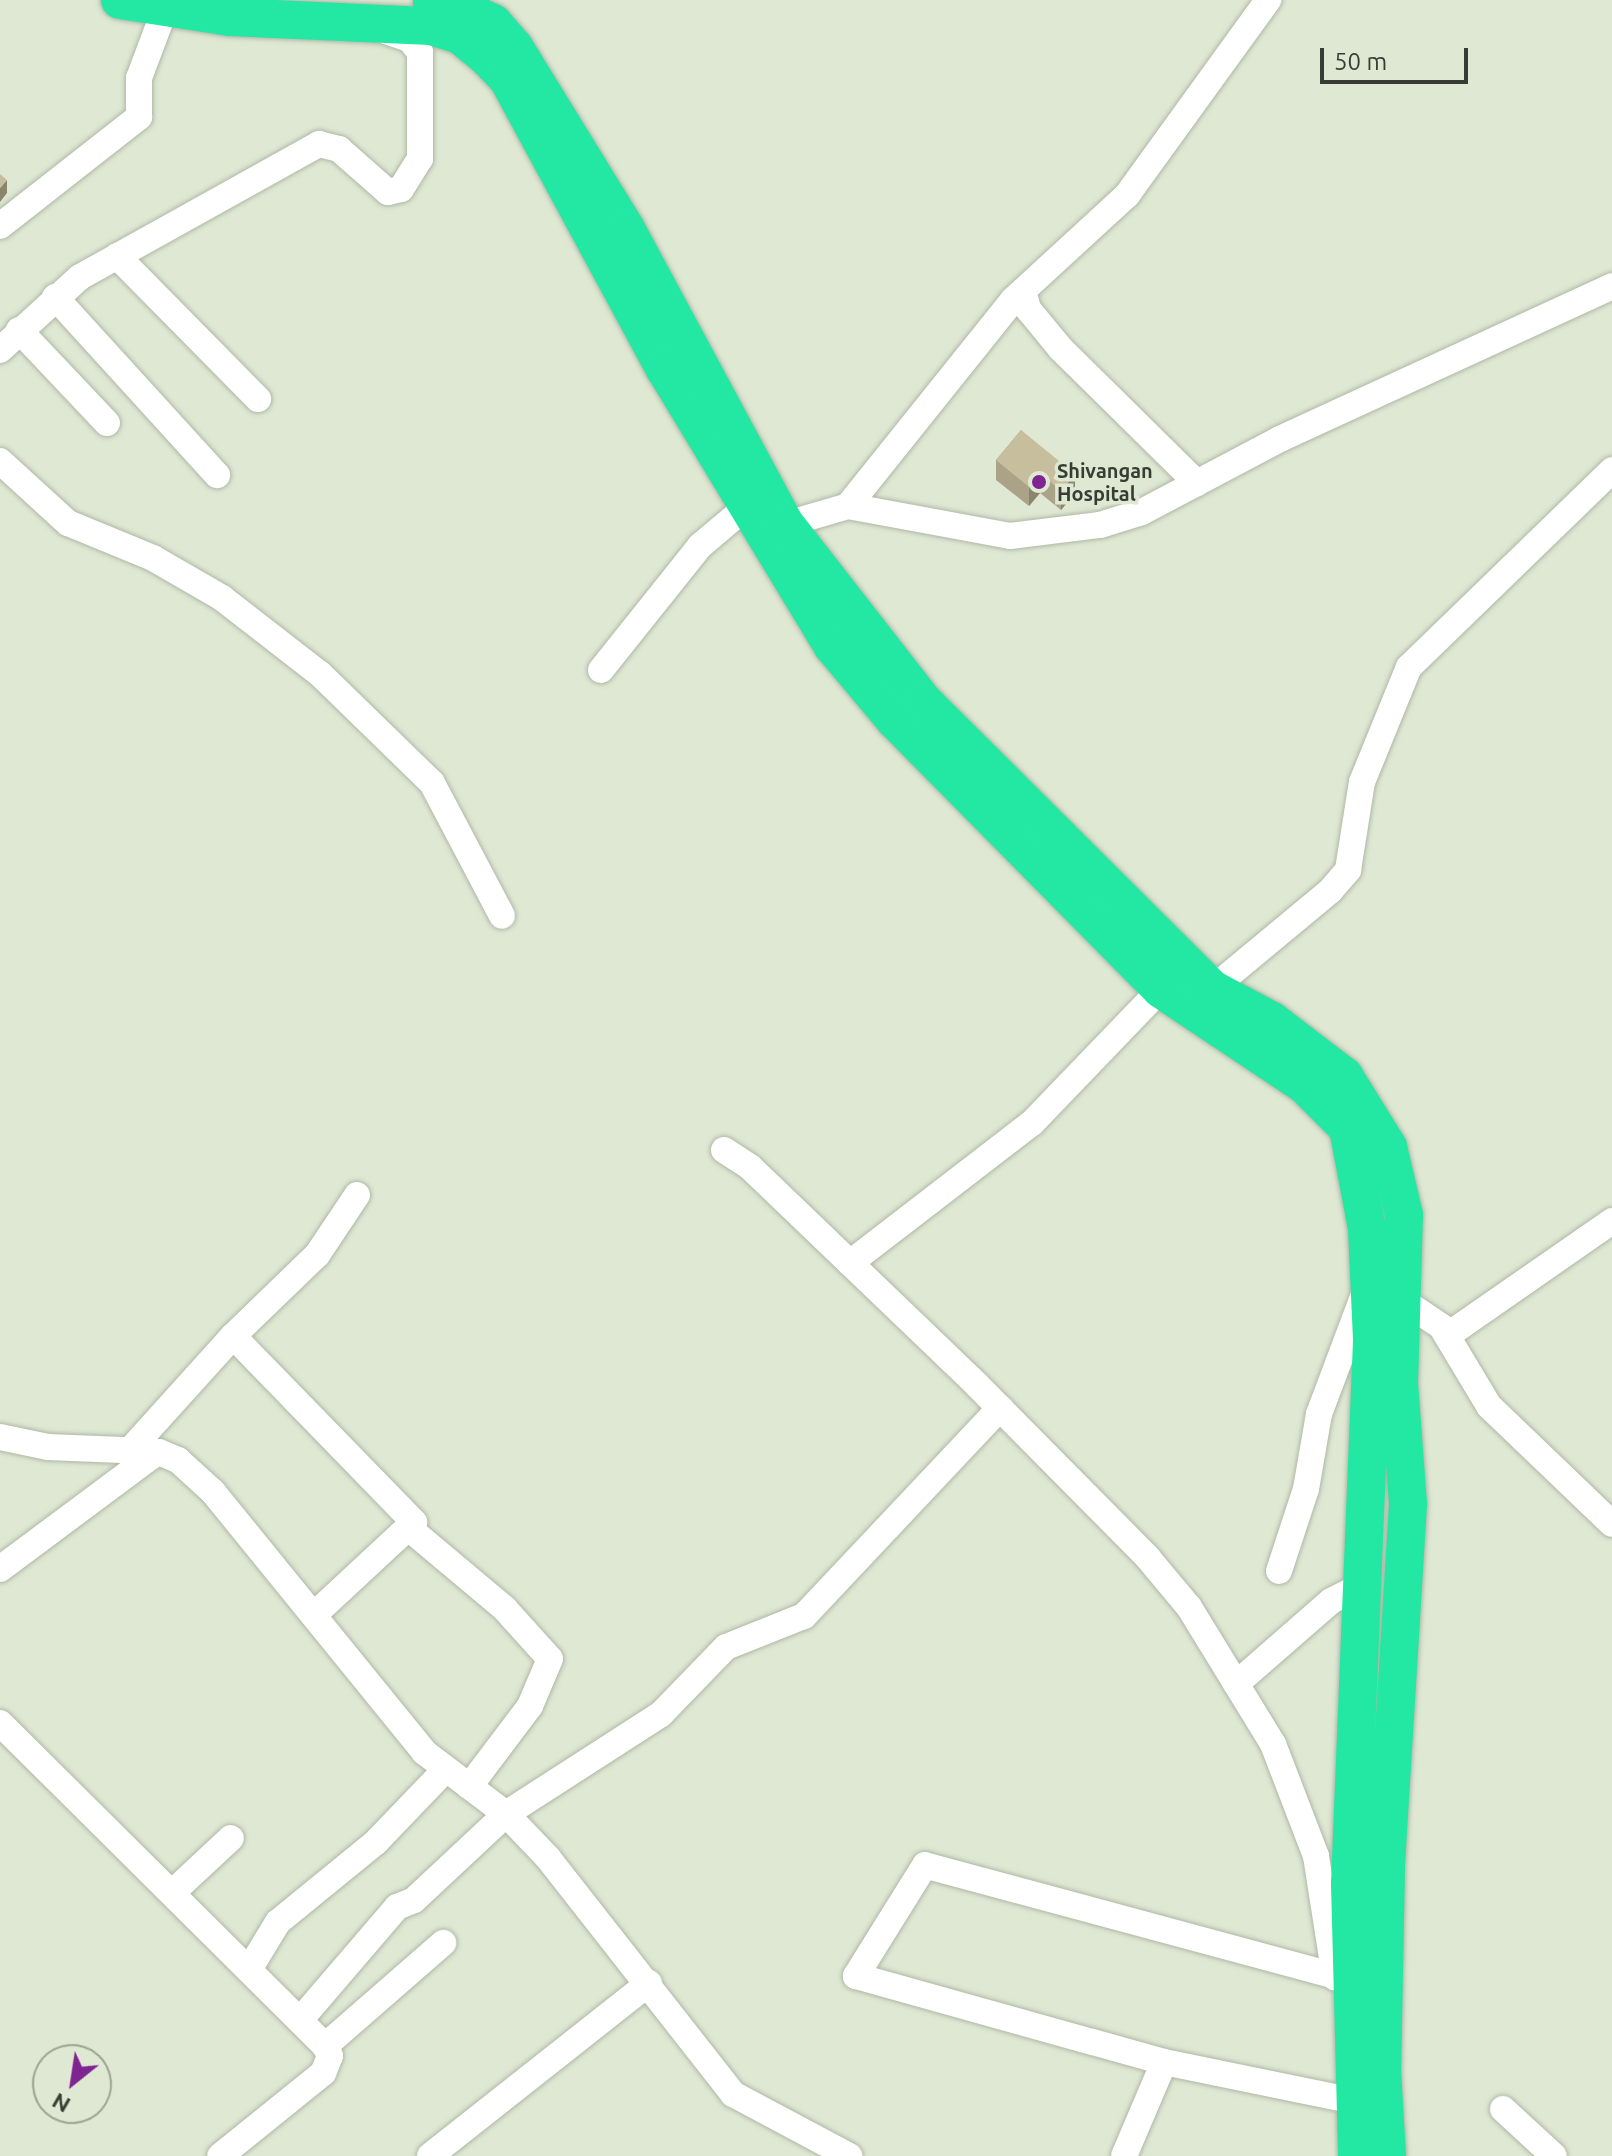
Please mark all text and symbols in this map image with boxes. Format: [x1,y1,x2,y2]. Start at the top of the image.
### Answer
scale bar [1324,32,1472,82]
text: 50 m [1334,48,1387,75]
place label: Shivangan Hospital [1057,458,1153,505]
marker: Shivangan Hospital [1028,471,1050,493]
north arrow [32,2044,112,2124]
text: N [47,2089,74,2118]

